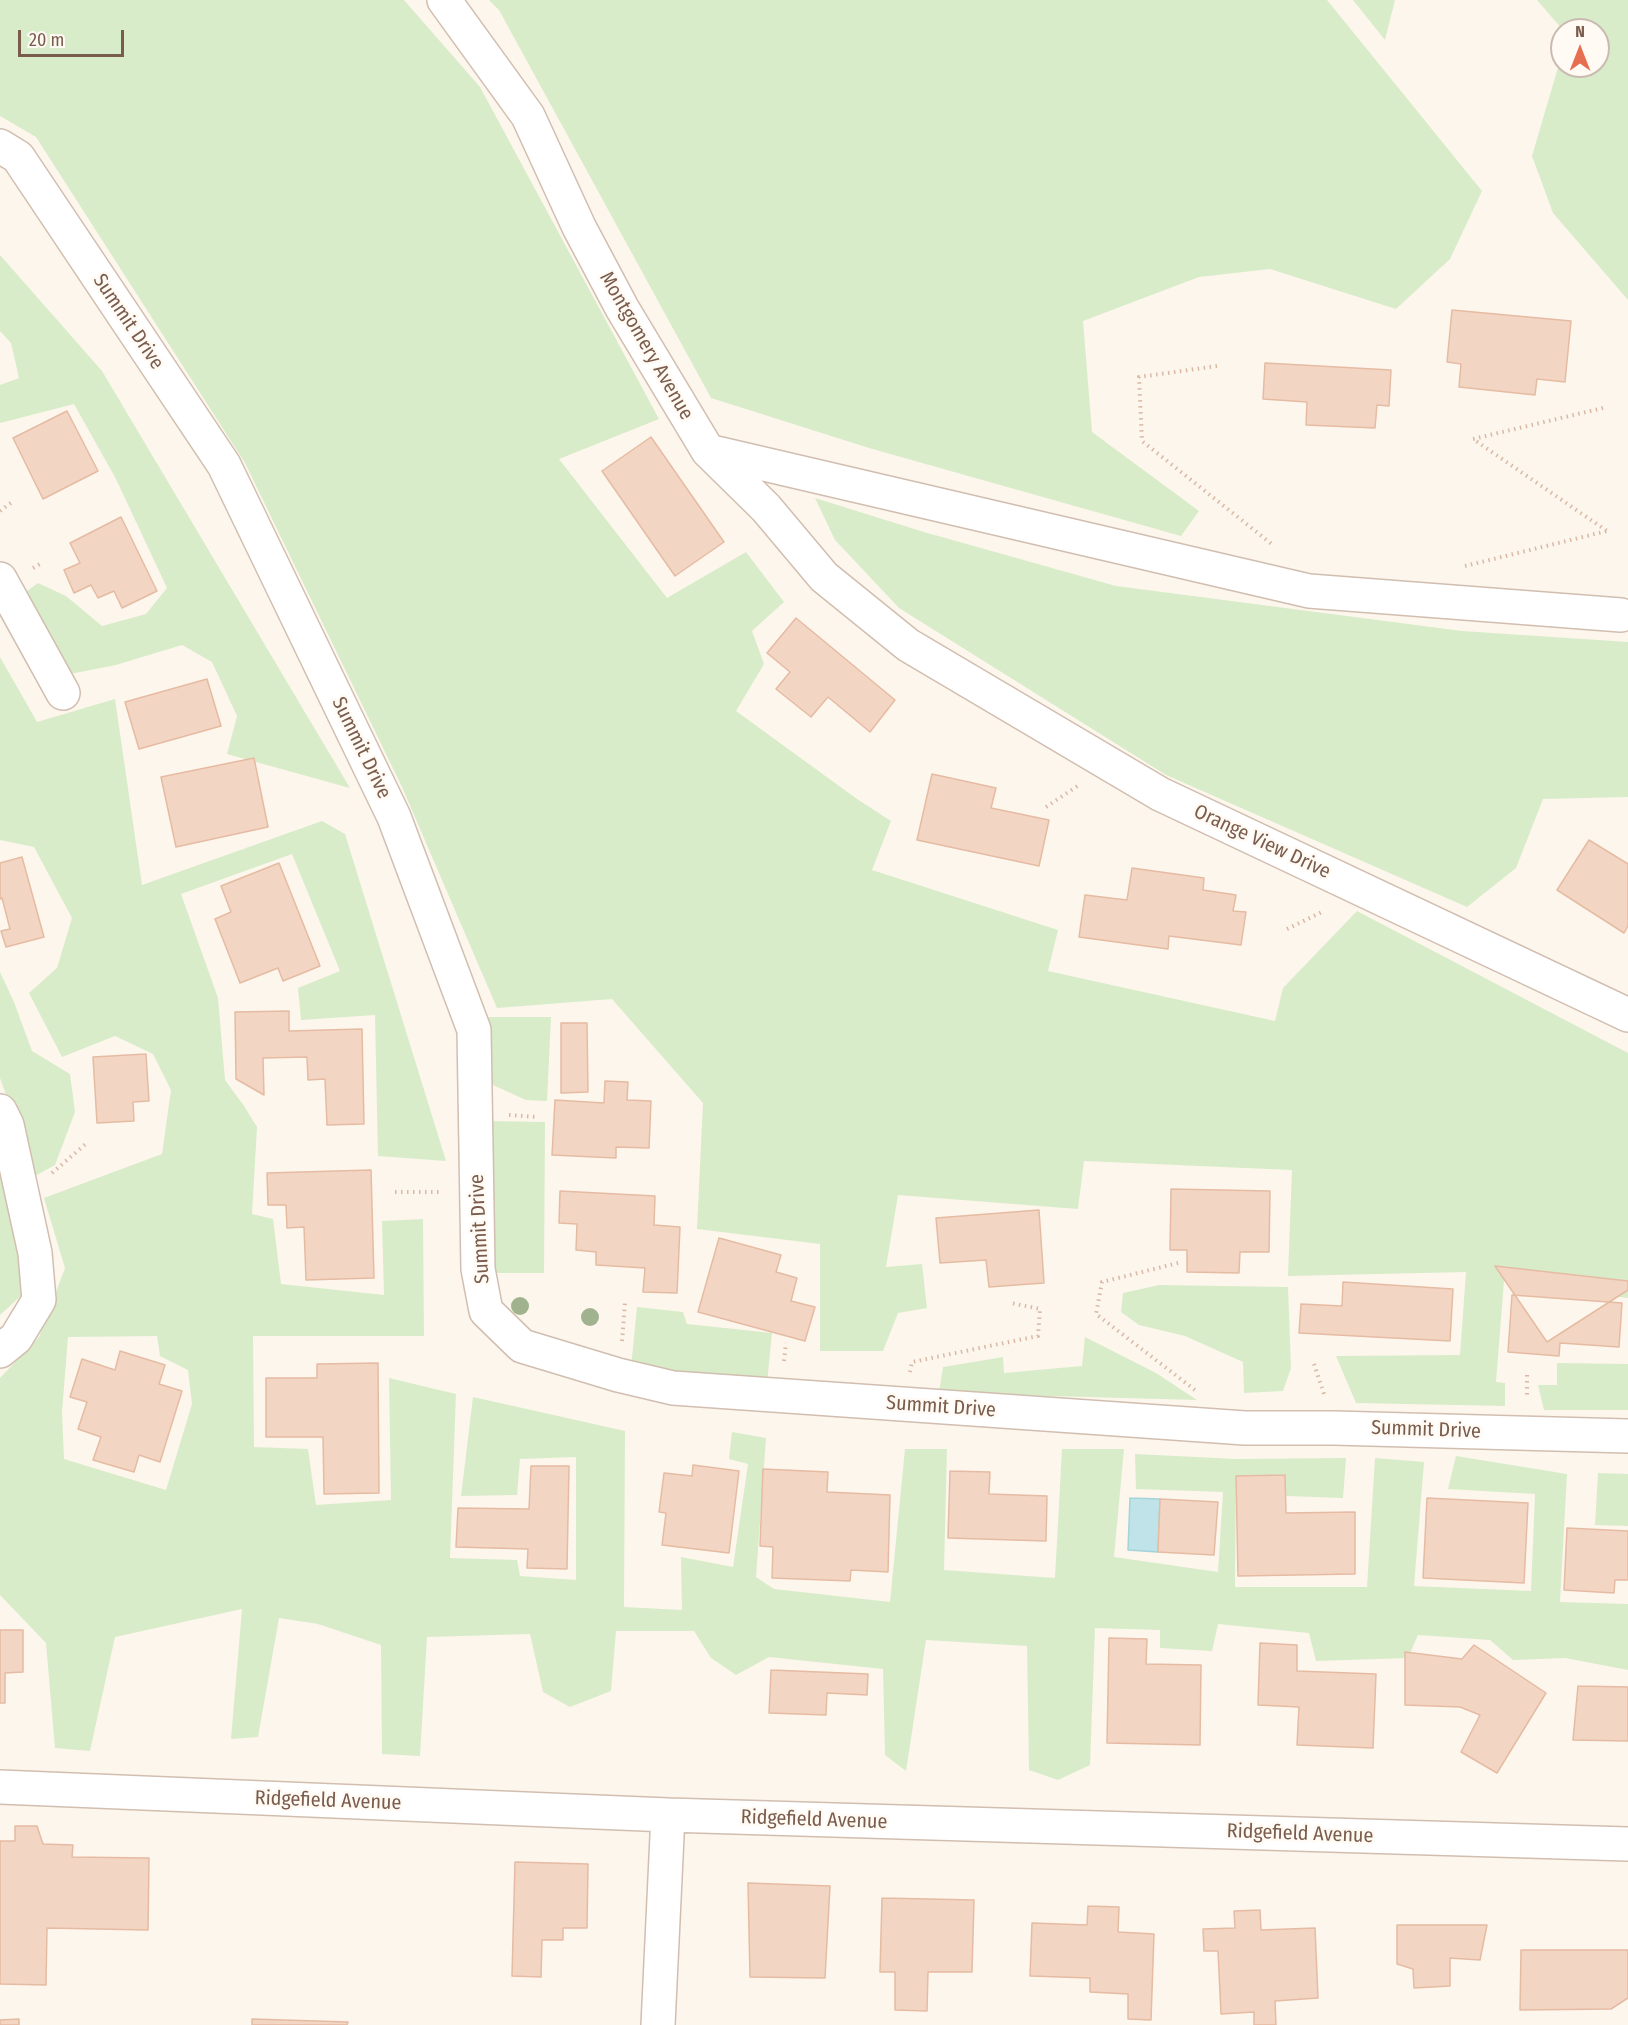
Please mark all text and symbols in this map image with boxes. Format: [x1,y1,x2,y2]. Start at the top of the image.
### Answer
scale bar [21,18,128,56]
north arrow [1550,18,1610,78]
text: N [1575,22,1585,41]
text: 20 m [29,29,64,51]
street label: Montgomery Avenue [594,268,698,424]
street label: Summit Drive [87,270,169,374]
street label: Summit Drive [326,693,396,803]
street label: Orange View Drive [1190,800,1334,884]
street label: Summit Drive [465,1174,495,1284]
street label: Summit Drive [885,1391,997,1423]
street label: Summit Drive [1371,1416,1481,1444]
street label: Ridgefield Avenue [254,1786,402,1816]
street label: Ridgefield Avenue [740,1805,888,1835]
street label: Ridgefield Avenue [1226,1819,1374,1849]

